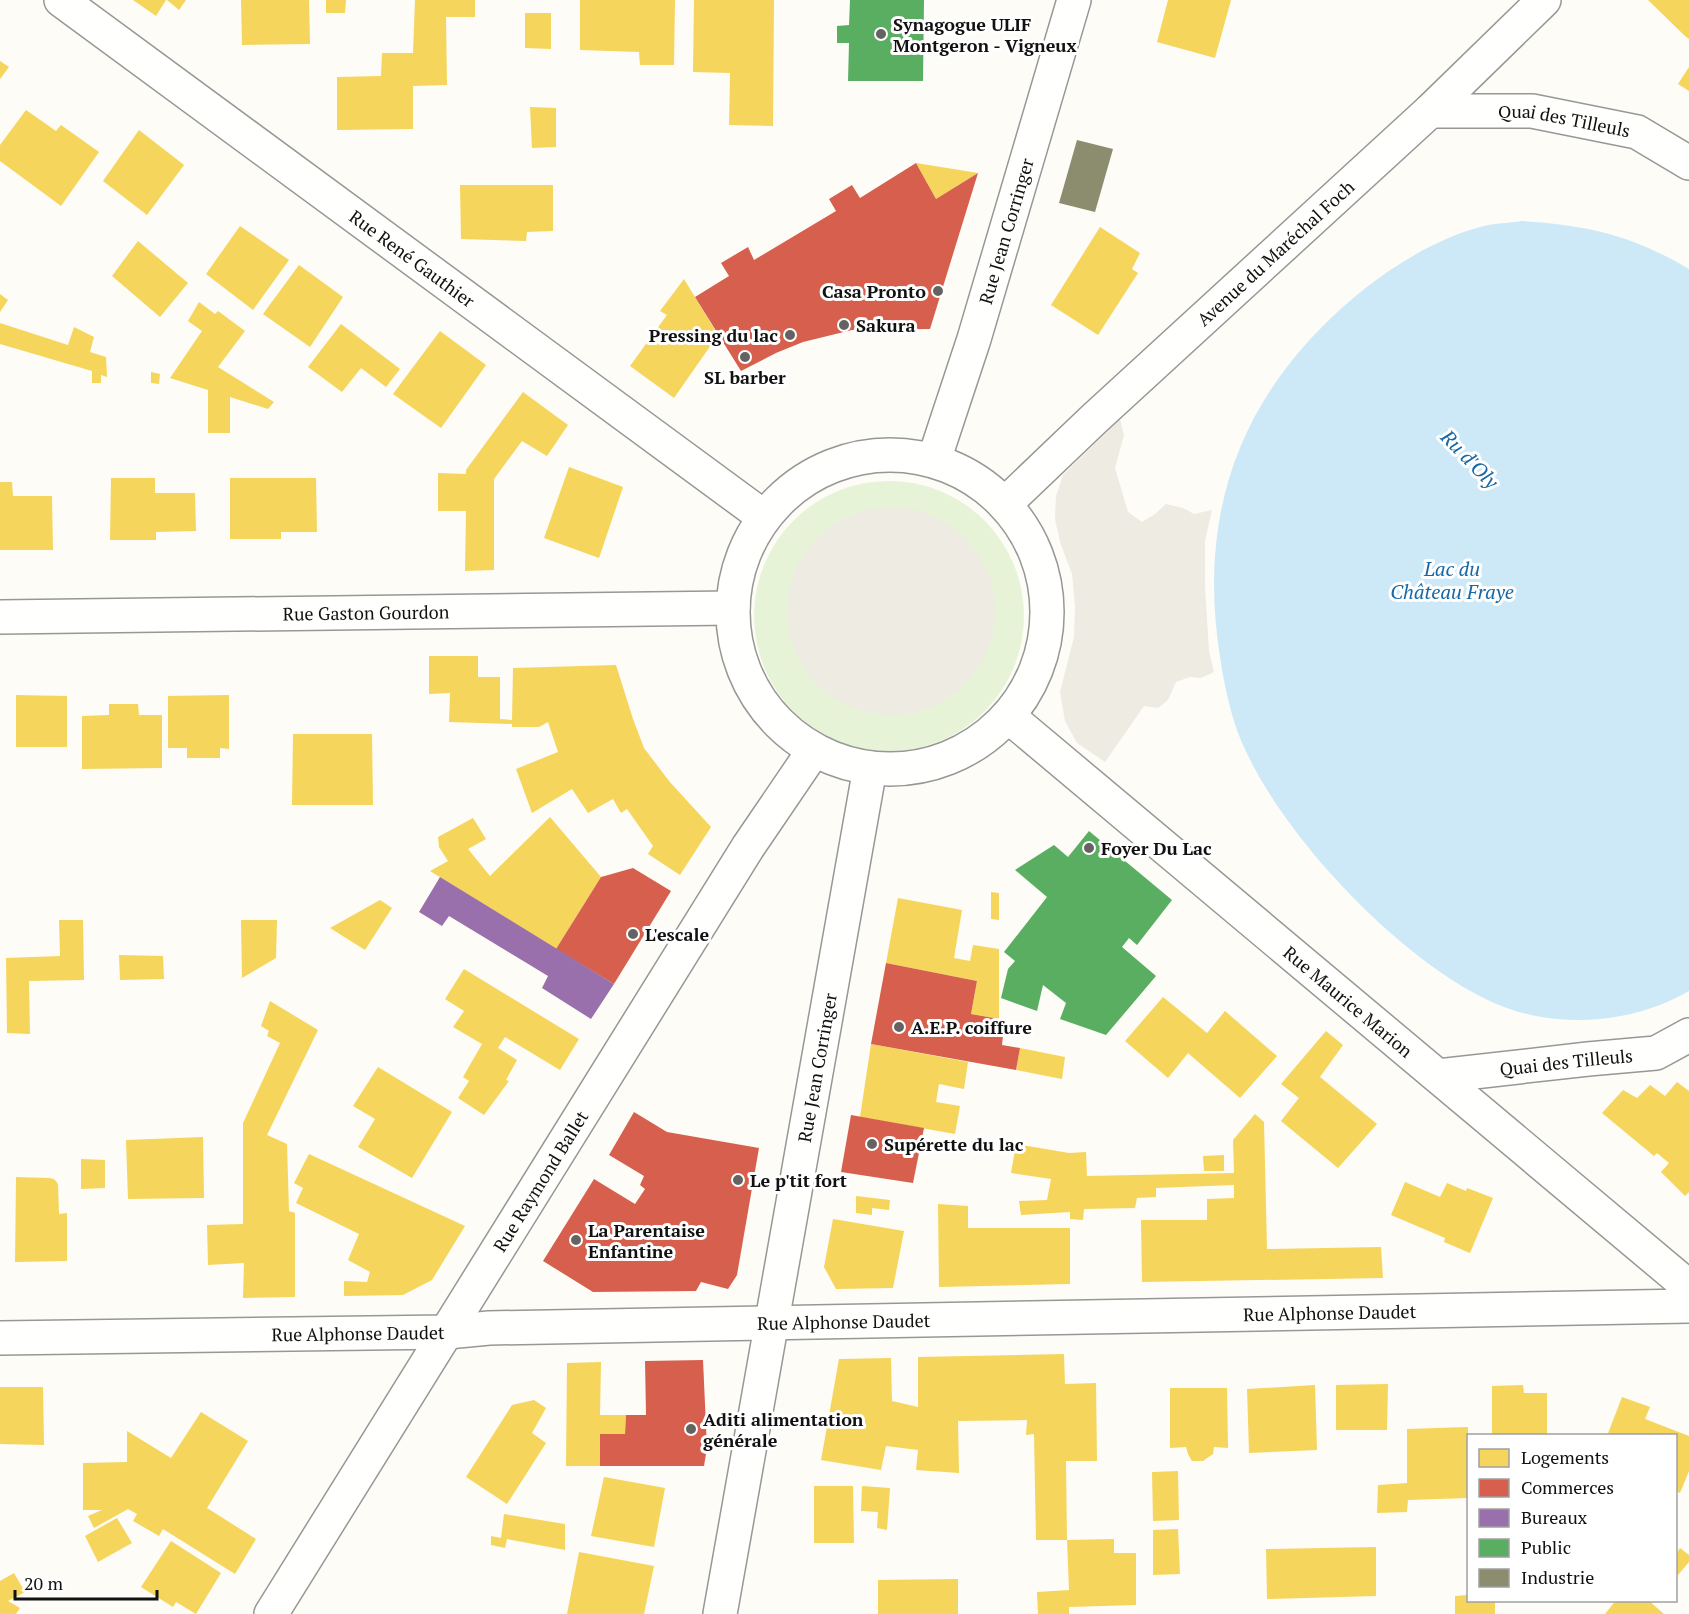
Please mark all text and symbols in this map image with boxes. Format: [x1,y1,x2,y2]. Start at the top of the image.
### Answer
place label: Synagogue ULIF Montgeron - Vigneux [893,12,1077,57]
marker: Synagogue ULIF Montgeron - Vigneux [874,27,888,41]
street label: Quai des Tilleuls [1498,99,1632,142]
street label: Rue Jean Corringer [973,155,1039,307]
street label: Avenue du Maréchal Foch [1191,174,1359,331]
street label: Rue René Gauthier [345,204,480,312]
place label: Casa Pronto [822,279,926,303]
marker: Casa Pronto [931,284,945,298]
place label: Sakura [856,313,916,337]
marker: Sakura [837,318,851,332]
place label: Pressing du lac [649,323,778,347]
marker: Pressing du lac [783,328,797,342]
marker: SL barber [738,350,752,364]
place label: SL barber [704,365,786,389]
water label: Ru d'Oly [1435,423,1505,495]
water label: Lac du Château Fraye [1390,555,1514,605]
street label: Rue Gaston Gourdon [283,599,450,626]
place label: Foyer Du Lac [1101,836,1212,860]
marker: Foyer Du Lac [1082,841,1096,855]
place label: L'escale [645,922,709,946]
marker: L'escale [626,927,640,941]
street label: Rue Maurice Marion [1278,940,1418,1063]
street label: Rue Jean Corringer [792,991,842,1144]
place label: A.E.P. coiffure [911,1015,1032,1039]
marker: A.E.P. coiffure [892,1020,906,1034]
street label: Quai des Tilleuls [1498,1043,1634,1081]
street label: Rue Raymond Ballet [487,1105,594,1256]
place label: Supérette du lac [884,1132,1024,1156]
marker: Supérette du lac [865,1137,879,1151]
place label: Le p'tit fort [750,1168,847,1192]
marker: Le p'tit fort [731,1173,745,1187]
place label: La Parentaise Enfantine [588,1218,705,1263]
marker: La Parentaise Enfantine [569,1233,583,1247]
street label: Rue Alphonse Daudet [1243,1299,1417,1326]
street label: Rue Alphonse Daudet [757,1308,931,1335]
street label: Rue Alphonse Daudet [271,1320,445,1346]
place label: Aditi alimentation générale [703,1407,864,1452]
marker: Aditi alimentation générale [684,1422,698,1436]
legend [1467,1434,1677,1602]
text: Logements [1521,1445,1609,1469]
text: Commerces [1521,1475,1614,1499]
text: Bureaux [1521,1505,1588,1529]
text: Public [1521,1535,1571,1559]
scale bar [15,1563,158,1601]
text: Industrie [1521,1565,1594,1589]
text: 20 m [24,1571,64,1595]

